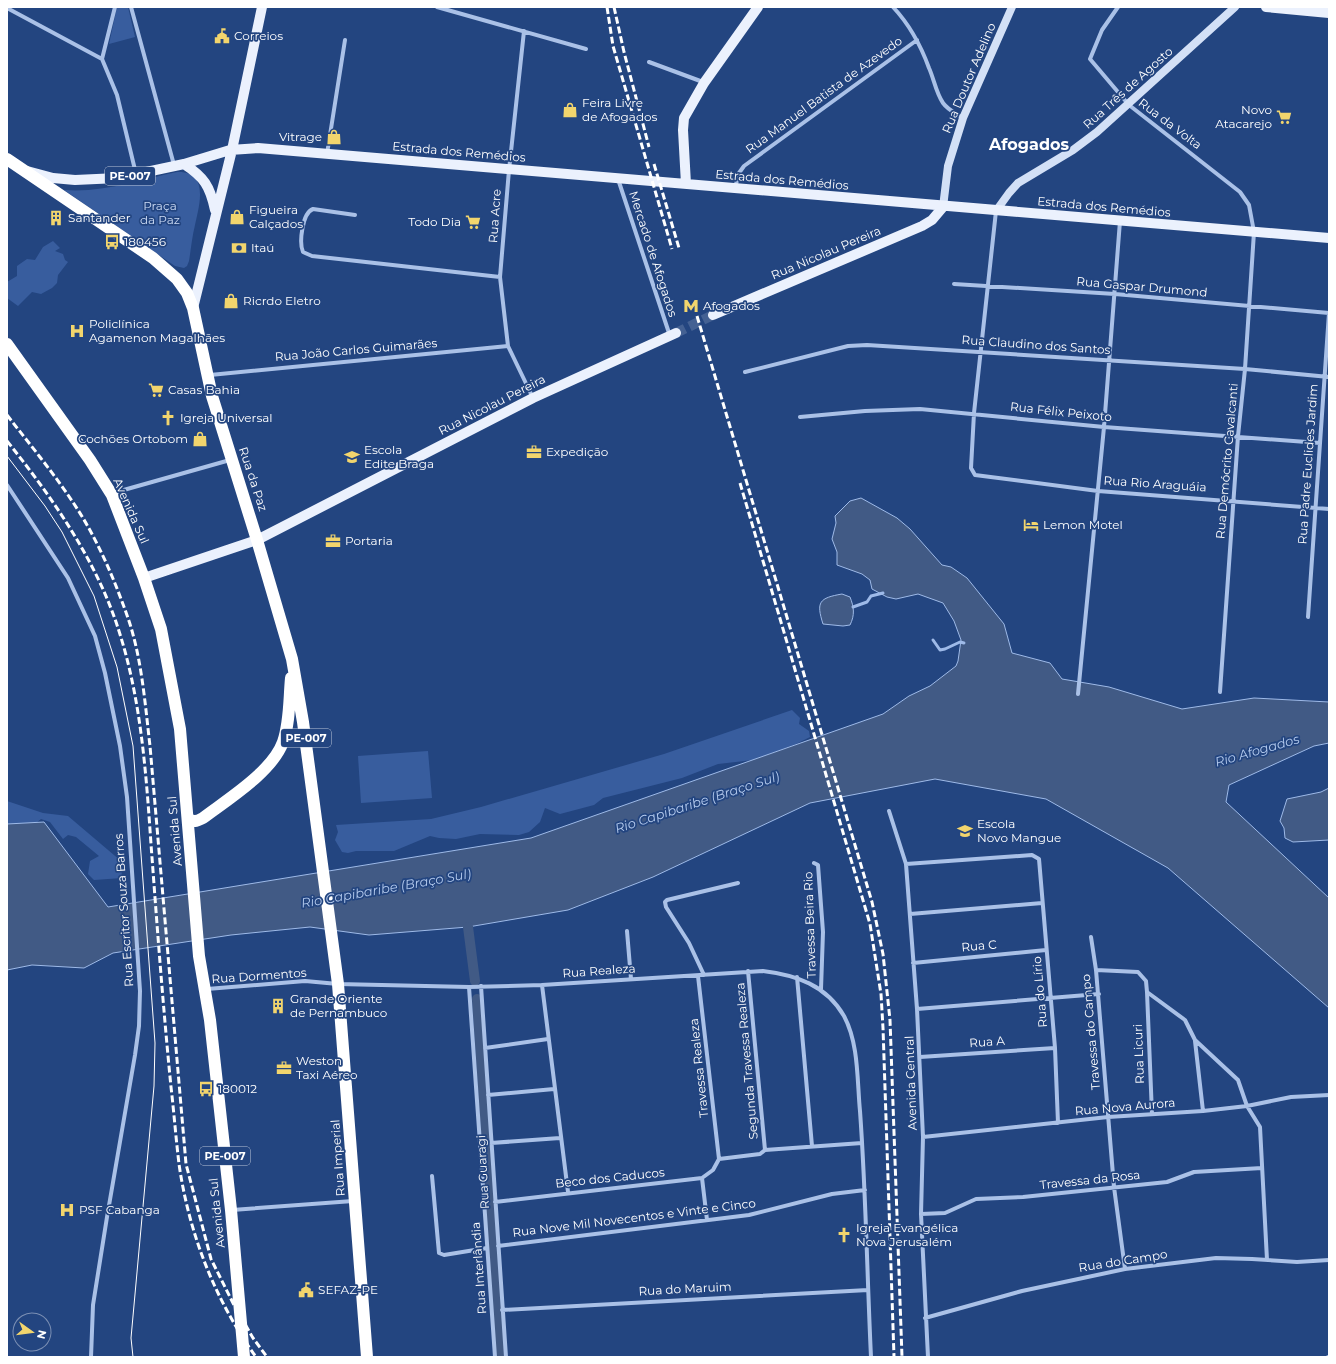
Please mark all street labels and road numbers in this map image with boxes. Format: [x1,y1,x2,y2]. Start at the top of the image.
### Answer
street label: Rua Doutor Adelino [938,20,999,135]
street label: Rua Manuel Batista de Azevedo [743,33,905,156]
street label: Rua Três de Agosto [1080,43,1176,132]
street label: Rua da Volta [1136,95,1205,152]
street label: Estrada dos Remédios [392,138,526,165]
street label: Estrada dos Remédios [715,166,849,193]
road number: PE-007 [105,167,155,185]
street label: Rua Acre [485,188,504,244]
street label: Mercado de Afogados [626,189,681,319]
street label: Estrada dos Remédios [1037,193,1171,220]
street label: Rua Nicolau Pereira [769,223,883,282]
street label: Rua Gaspar Drumond [1076,273,1208,300]
street label: Rua Claudino dos Santos [961,332,1111,357]
street label: Rua João Carlos Guimarães [274,335,438,364]
street label: Rua Nicolau Pereira [436,371,548,438]
street label: Rua Demócrito Cavalcanti [1212,382,1241,539]
street label: Rua Padre Euclides Jardim [1294,383,1321,545]
street label: Rua Félix Peixoto [1009,399,1113,424]
street label: Rua da Paz [236,445,271,513]
street label: Rua Rio Araguáia [1103,472,1207,495]
street label: Avenida Sul [110,476,153,546]
road number: PE-007 [281,729,331,747]
street label: Avenida Sul [164,795,185,867]
street label: Rua Escritor Souza Barros [111,833,136,987]
street label: Travessa Beira Rio [800,871,819,979]
street label: Rua C [961,936,998,955]
street label: Rua do Lírio [1029,956,1050,1028]
street label: Rua Realeza [562,960,636,981]
street label: Rua Dormentos [211,965,307,986]
street label: Travessa do Campo [1078,974,1103,1091]
street label: Segunda Travessa Realeza [732,982,761,1140]
street label: Travessa Realeza [686,1018,711,1119]
street label: Rua Licuri [1130,1024,1147,1084]
street label: Rua A [969,1033,1006,1050]
street label: Avenida Central [901,1035,920,1131]
street label: Rua Nova Aurora [1074,1095,1176,1118]
street label: Rua Imperial [327,1119,348,1197]
street label: Rua Guaragi [473,1135,492,1209]
road number: PE-007 [200,1147,250,1165]
street label: Beco dos Caducos [554,1164,666,1191]
street label: Travessa da Rosa [1039,1167,1141,1192]
street label: Avenida Sul [205,1177,228,1249]
street label: Rua Nove Mil Novecentos e Vinte e Cinco [511,1195,756,1240]
street label: Rua Interlândia [468,1222,489,1315]
street label: Rua do Campo [1077,1246,1168,1275]
street label: Rua do Maruim [638,1279,732,1298]

